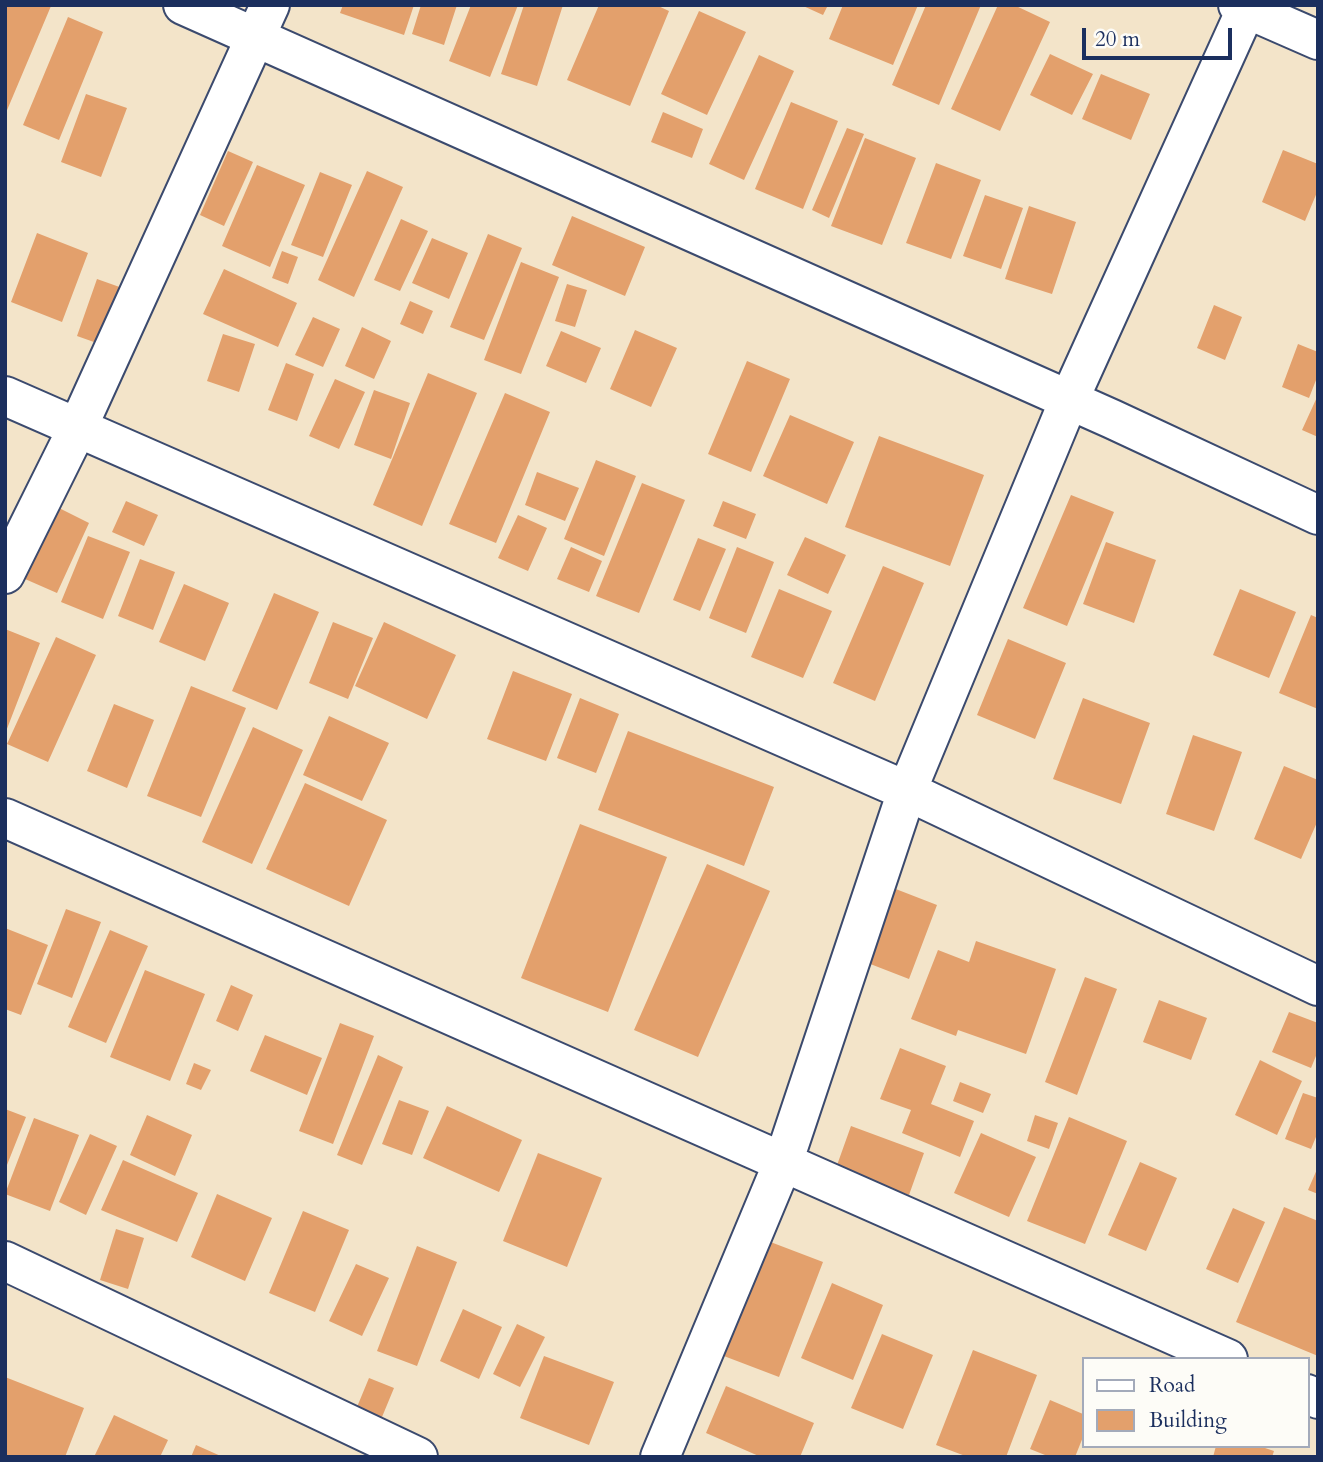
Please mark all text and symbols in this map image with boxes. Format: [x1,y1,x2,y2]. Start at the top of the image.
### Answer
scale bar [1085,14,1236,58]
text: 20 m [1095,25,1140,54]
legend [1082,1357,1309,1448]
text: Road [1149,1371,1195,1400]
text: Building [1149,1406,1227,1435]

